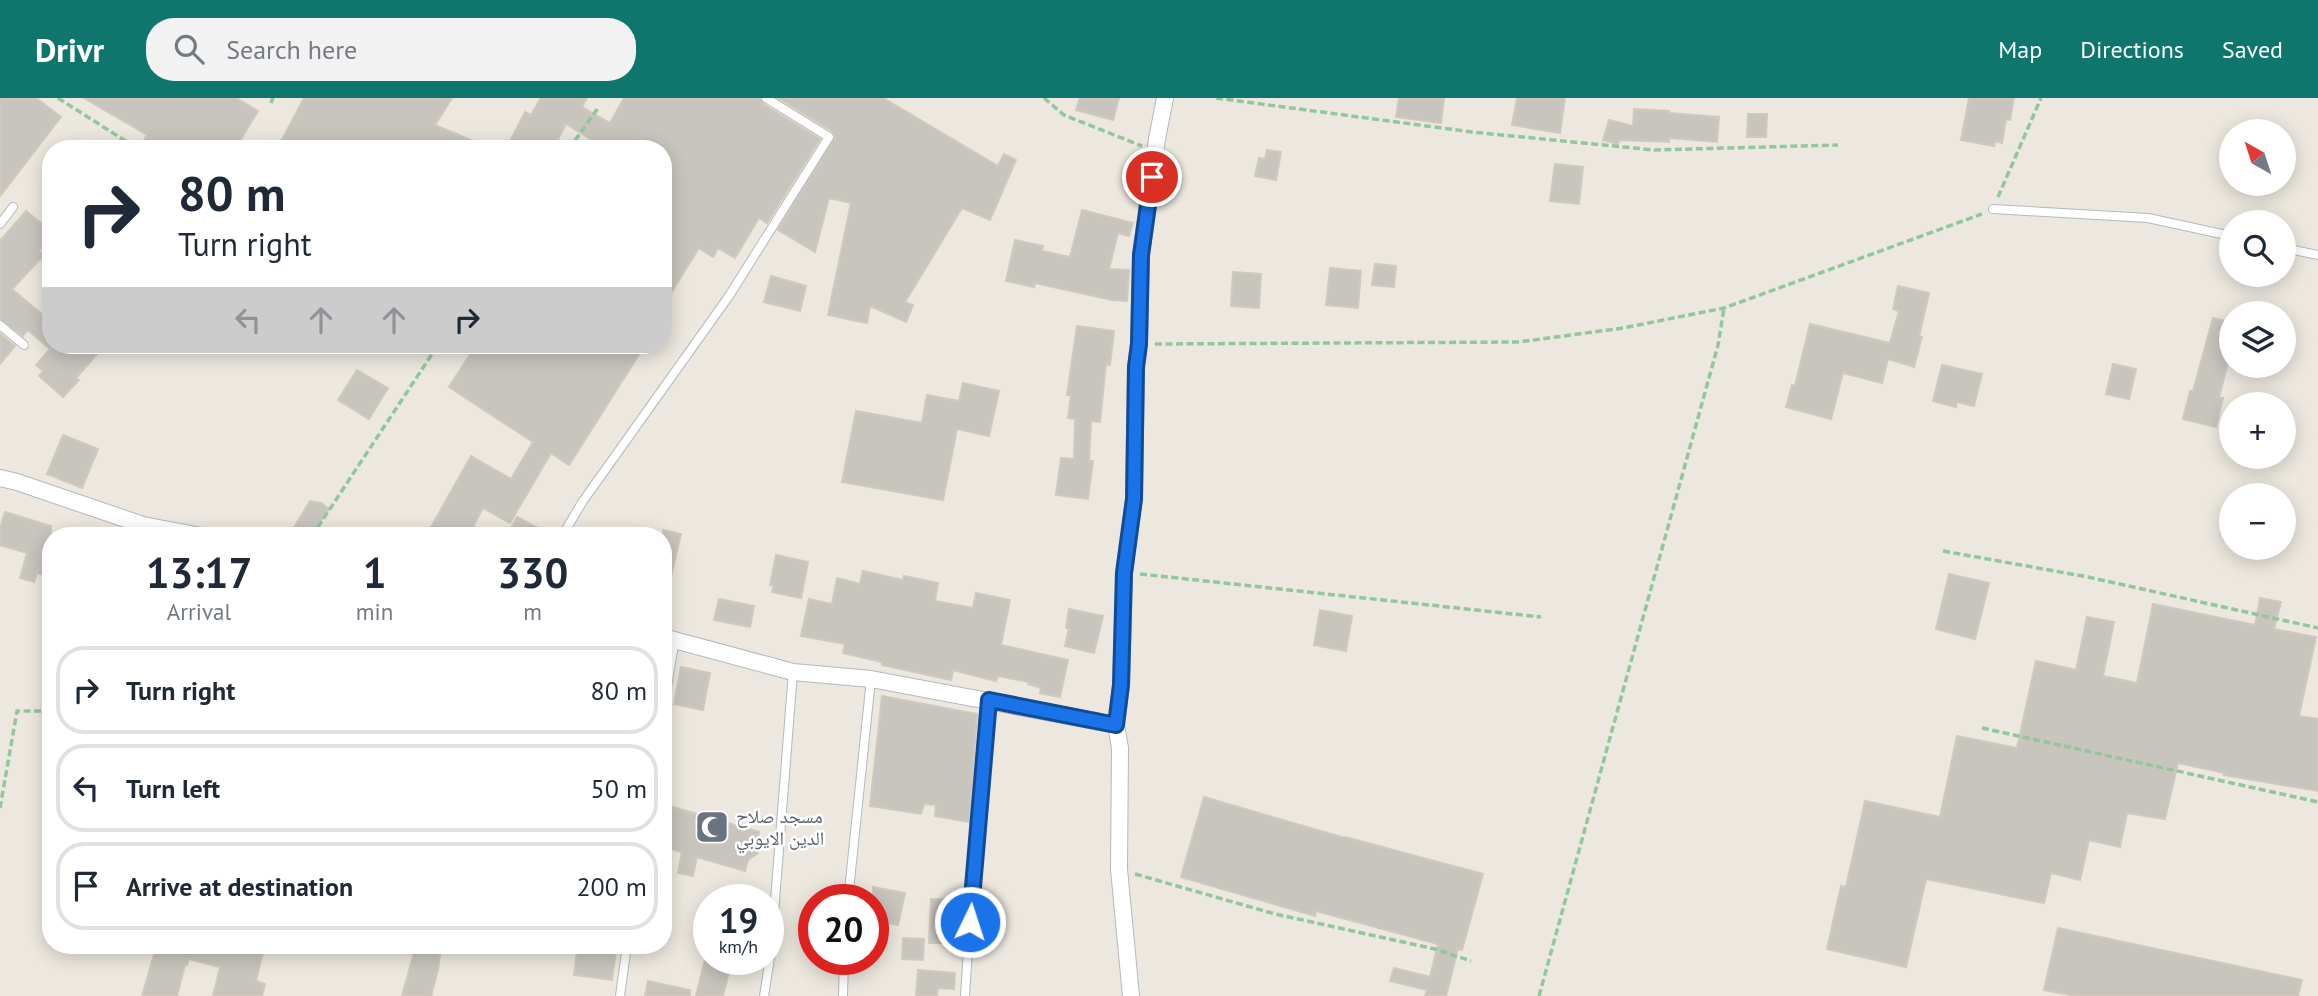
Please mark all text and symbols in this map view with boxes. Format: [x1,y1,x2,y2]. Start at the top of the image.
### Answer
search box [146,18,636,81]
text: Drivr [35,28,104,71]
icon: search [170,30,208,68]
text: Search here [226,33,357,66]
text: Map [1998,34,2042,65]
text: Directions [2080,34,2184,65]
text: Saved [2222,34,2283,65]
north arrow [2219,119,2296,196]
map controls [2219,119,2296,560]
pin [1122,147,1182,207]
icon: arrive [1133,158,1171,196]
text: 80 m [178,161,285,225]
icon: right [63,168,154,259]
button: search [2219,210,2296,287]
text: Turn right [178,223,312,265]
icon: left [229,301,267,339]
icon: ahead [302,301,340,339]
icon: ahead [375,301,413,339]
icon: right [448,301,486,339]
button: layers [2219,301,2296,378]
button: + [2219,392,2296,469]
button: − [2219,483,2296,560]
text: 13:17 [146,545,252,600]
text: 1 [363,545,386,600]
text: 330 [497,545,568,600]
text: Arrival [167,597,231,626]
text: min [356,597,393,626]
text: m [523,597,542,626]
icon: right [67,671,105,709]
text: Turn right [126,674,235,707]
text: 80 m [591,674,647,707]
icon: left [67,769,105,807]
text: Turn left [126,772,220,805]
text: 50 m [591,772,647,805]
place label: مسجد صلاح الدين الايوبي [736,804,824,854]
mosque icon: مسجد صلاح الدين الايوبي [693,808,731,846]
icon: arrive [67,867,105,905]
text: Arrive at destination [126,870,353,903]
text: 200 m [576,870,647,903]
speed limit sign: 20 [798,884,889,975]
position arrow [933,885,1007,959]
text: 19 [719,897,758,943]
text: km/h [719,935,758,958]

